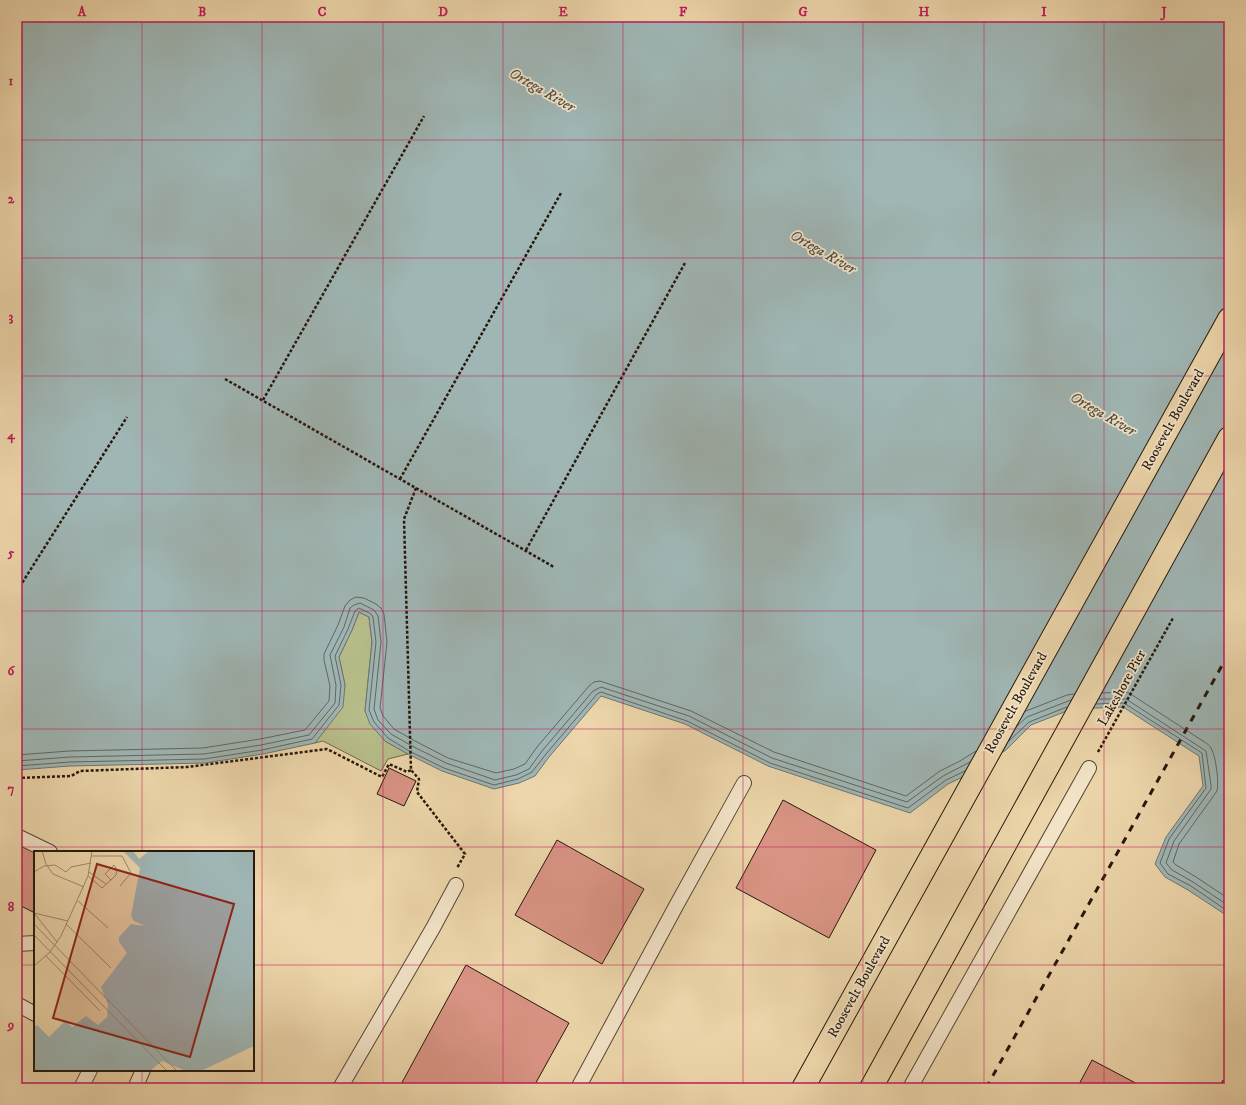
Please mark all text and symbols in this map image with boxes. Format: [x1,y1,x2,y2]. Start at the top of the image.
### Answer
text: A [77,4,87,20]
text: B [198,4,206,20]
text: C [318,4,327,20]
text: D [438,4,448,20]
text: E [558,4,568,20]
text: F [679,4,688,20]
text: G [798,4,808,20]
text: H [919,4,930,20]
text: I [1041,4,1047,20]
text: J [1159,4,1167,21]
water label: Ortega River [506,64,580,117]
text: 1 [9,73,14,89]
text: 2 [8,191,15,207]
water label: Ortega River [787,226,861,279]
text: 3 [9,309,14,325]
street label: Roosevelt Boulevard [1138,366,1208,474]
water label: Ortega River [1067,388,1141,441]
text: 4 [6,427,15,444]
text: 5 [7,545,15,561]
street label: Lakeshore Pier [1094,646,1151,729]
street label: Roosevelt Boulevard [981,649,1051,757]
text: 6 [8,663,16,679]
text: 7 [8,781,15,797]
inset map [34,851,254,1071]
text: 8 [8,899,15,915]
street label: Roosevelt Boulevard [824,933,894,1041]
text: 9 [7,1017,14,1033]

